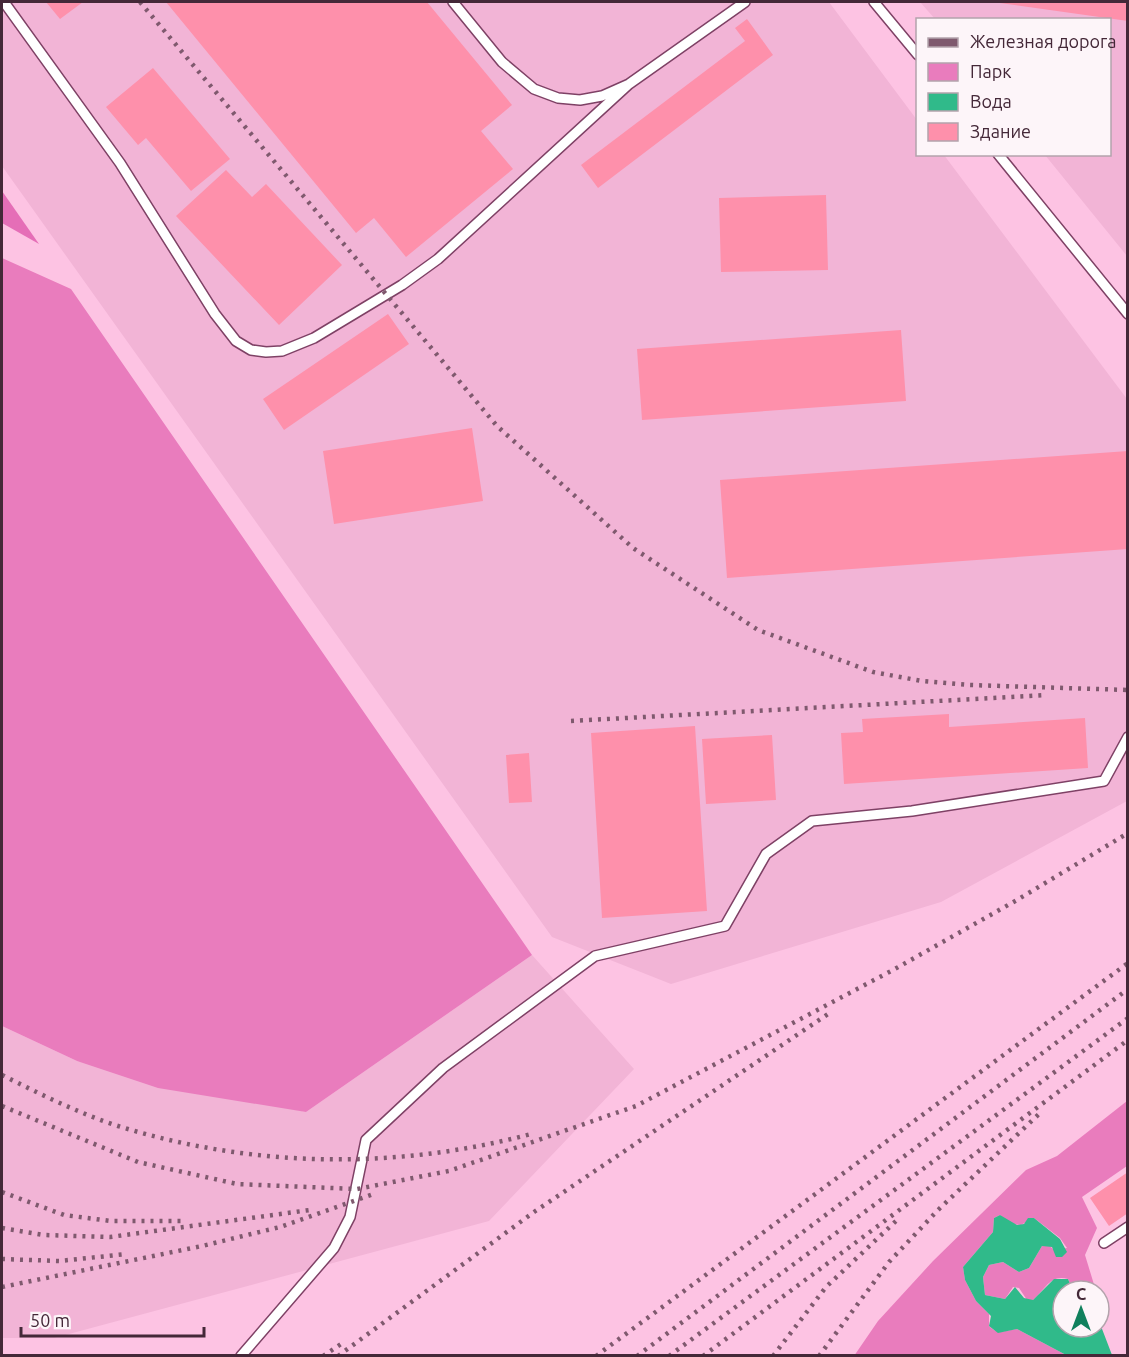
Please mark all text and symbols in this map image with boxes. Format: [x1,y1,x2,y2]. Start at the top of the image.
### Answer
legend [916,18,1111,156]
text: Железная дорога [970,31,1117,51]
text: Парк [970,61,1011,81]
text: Вода [970,91,1012,111]
text: Здание [970,121,1031,141]
north arrow [1051,1279,1111,1339]
text: С [1076,1285,1086,1303]
scale bar [21,1300,204,1338]
text: 50 m [30,1310,70,1330]

